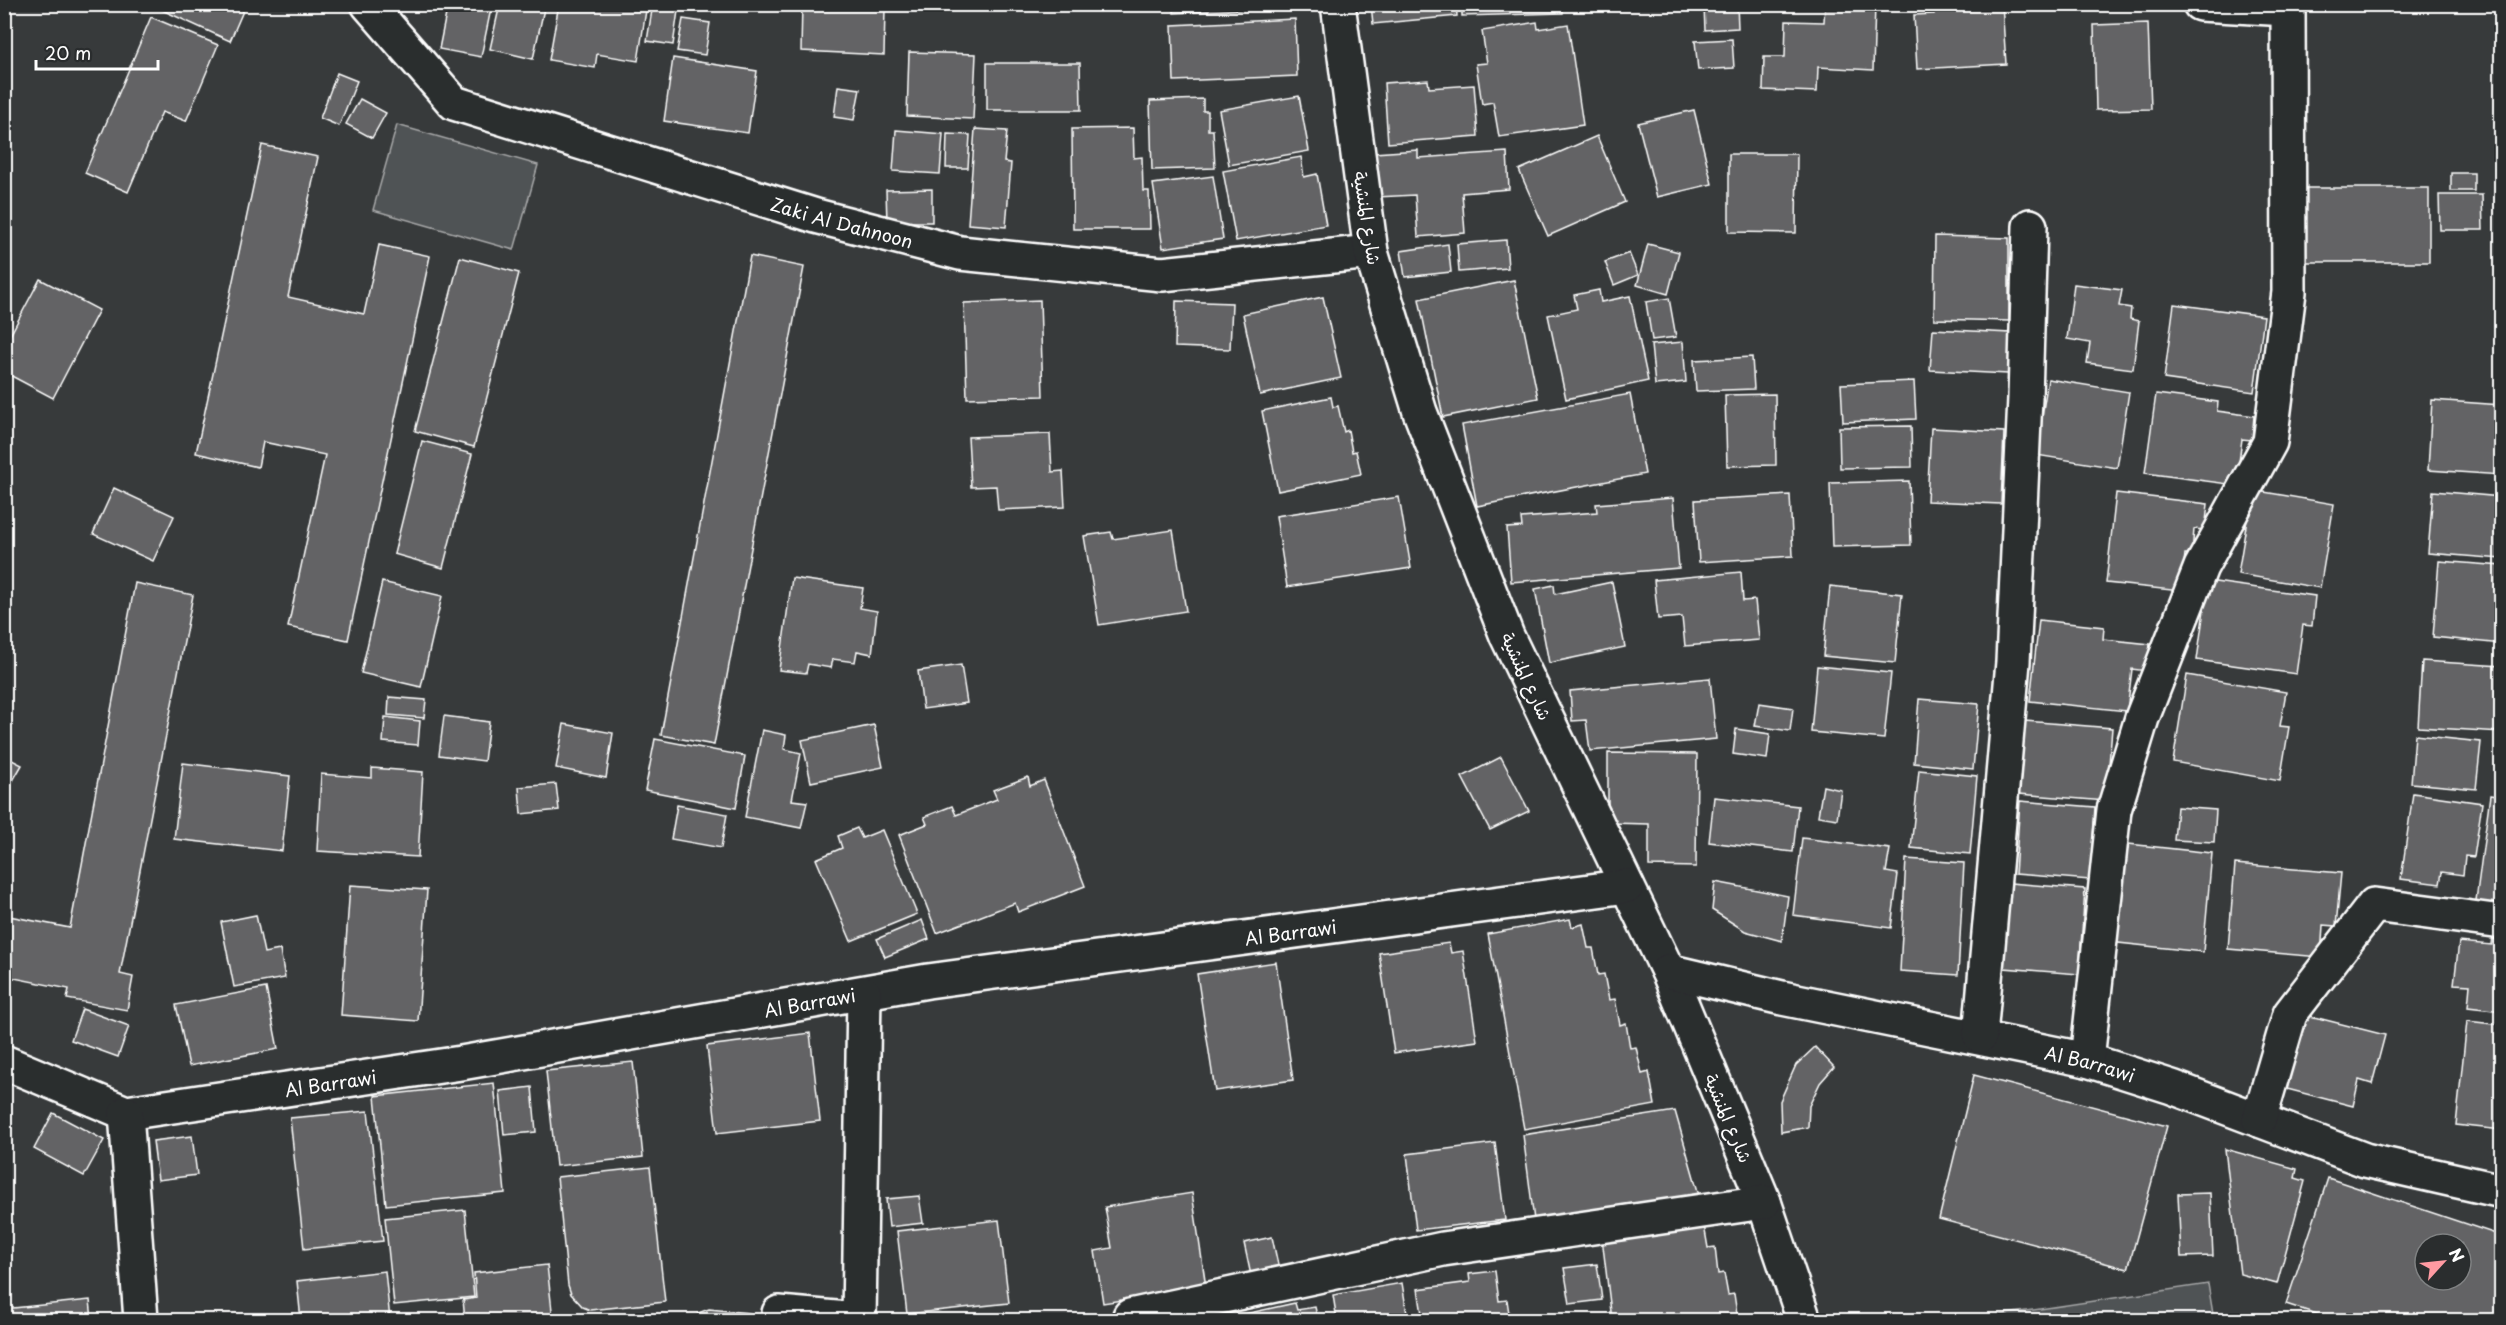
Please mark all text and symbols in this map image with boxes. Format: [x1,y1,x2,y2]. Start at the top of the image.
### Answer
scale bar [36,33,158,71]
text: 20 m [45,39,91,66]
street label: شارع المنشية [1347,169,1389,267]
street label: Zaki Al Dahnoon [768,189,916,254]
street label: شارع المنشية [1495,628,1559,724]
street label: Al Barrawi [1243,912,1338,951]
street label: Al Barrawi [762,980,858,1023]
street label: Al Barrawi [2043,1038,2139,1088]
street label: Al Barrawi [283,1062,378,1103]
street label: شارع المنشية [1698,1069,1760,1167]
north arrow [2413,1232,2473,1292]
text: N [2444,1244,2471,1266]

